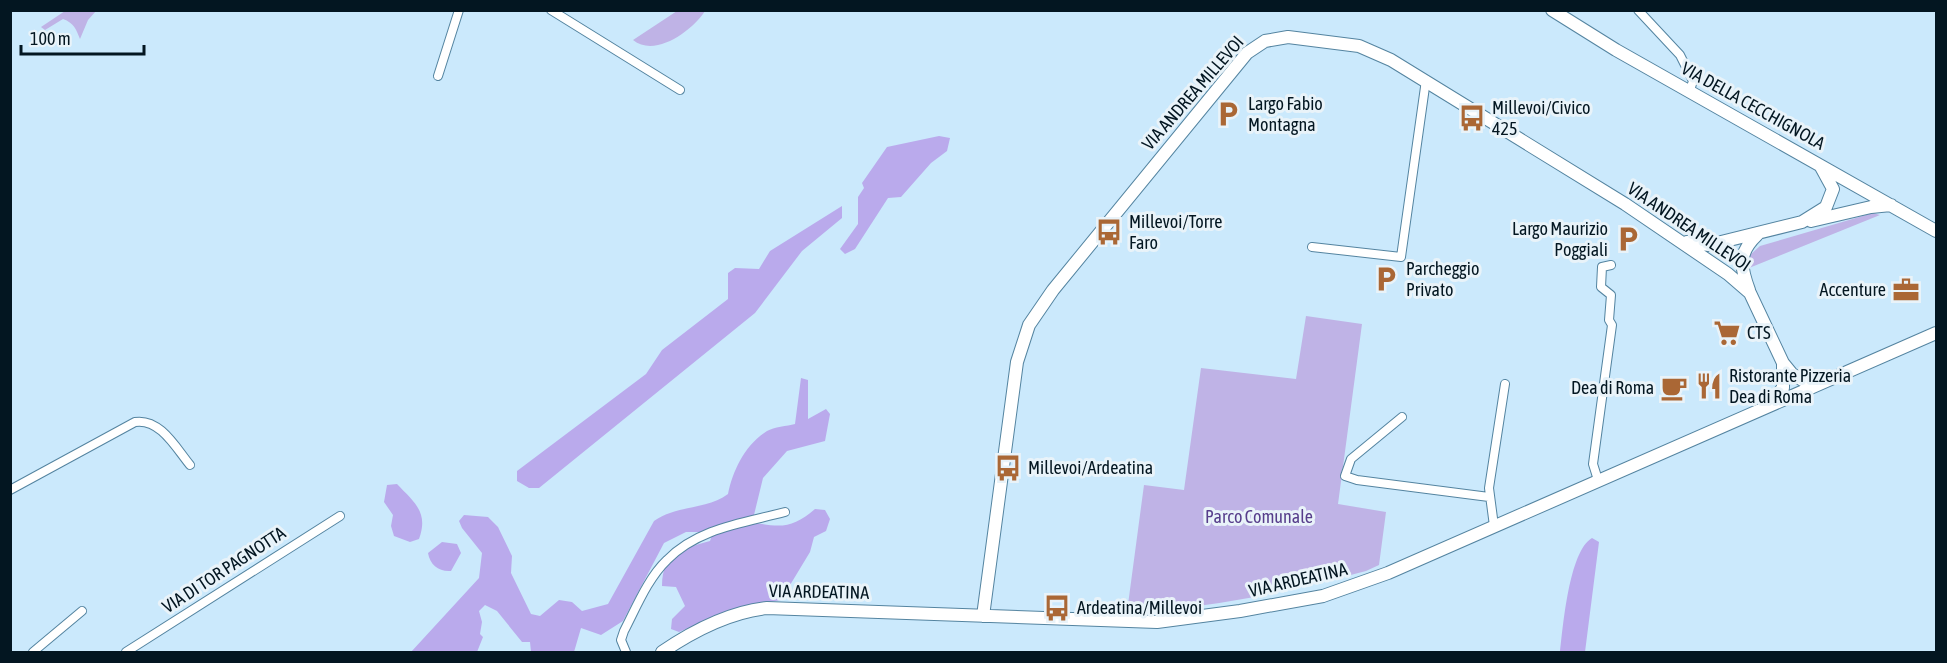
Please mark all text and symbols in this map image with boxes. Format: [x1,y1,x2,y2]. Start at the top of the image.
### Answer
scale bar [21,18,144,56]
text: 100 m [30,28,71,49]
street label: VIA ANDREA MILLEVOI [1137,31,1248,154]
street label: VIA DELLA CECCHIGNOLA [1678,57,1829,154]
place label: Largo Fabio Montagna [1248,93,1323,135]
place label: Millevoi/Civico 425 [1492,97,1590,139]
parking icon: Largo Fabio Montagna [1213,99,1243,129]
bus stop icon: Millevoi/Civico 425 [1457,103,1487,133]
street label: VIA ANDREA MILLEVOI [1624,178,1755,276]
place label: Millevoi/Torre Faro [1129,211,1223,253]
bus stop icon: Millevoi/Torre Faro [1094,217,1124,247]
place label: Largo Maurizio Poggiali [1512,218,1608,260]
parking icon: Largo Maurizio Poggiali [1613,224,1643,254]
place label: Parcheggio Privato [1406,258,1479,300]
parking icon: Parcheggio Privato [1371,264,1401,294]
office icon: Accenture [1891,275,1921,305]
place label: Accenture [1820,279,1886,300]
supermarket icon: CTS [1712,318,1742,348]
place label: CTS [1747,322,1771,343]
place label: Ristorante Pizzeria Dea di Roma [1729,365,1851,407]
restaurant icon: Ristorante Pizzeria Dea di Roma [1694,371,1724,401]
cafe icon: Dea di Roma [1659,373,1689,403]
place label: Dea di Roma [1571,377,1654,398]
bus stop icon: Millevoi/Ardeatina [993,453,1023,483]
place label: Millevoi/Ardeatina [1028,457,1153,478]
park label: Parco Comunale [1205,506,1313,527]
street label: VIA DI TOR PAGNOTTA [158,522,289,617]
street label: VIA ARDEATINA [1247,558,1349,601]
street label: VIA ARDEATINA [769,580,870,603]
bus stop icon: Ardeatina/Millevoi [1042,593,1072,623]
place label: Ardeatina/Millevoi [1077,597,1202,618]

